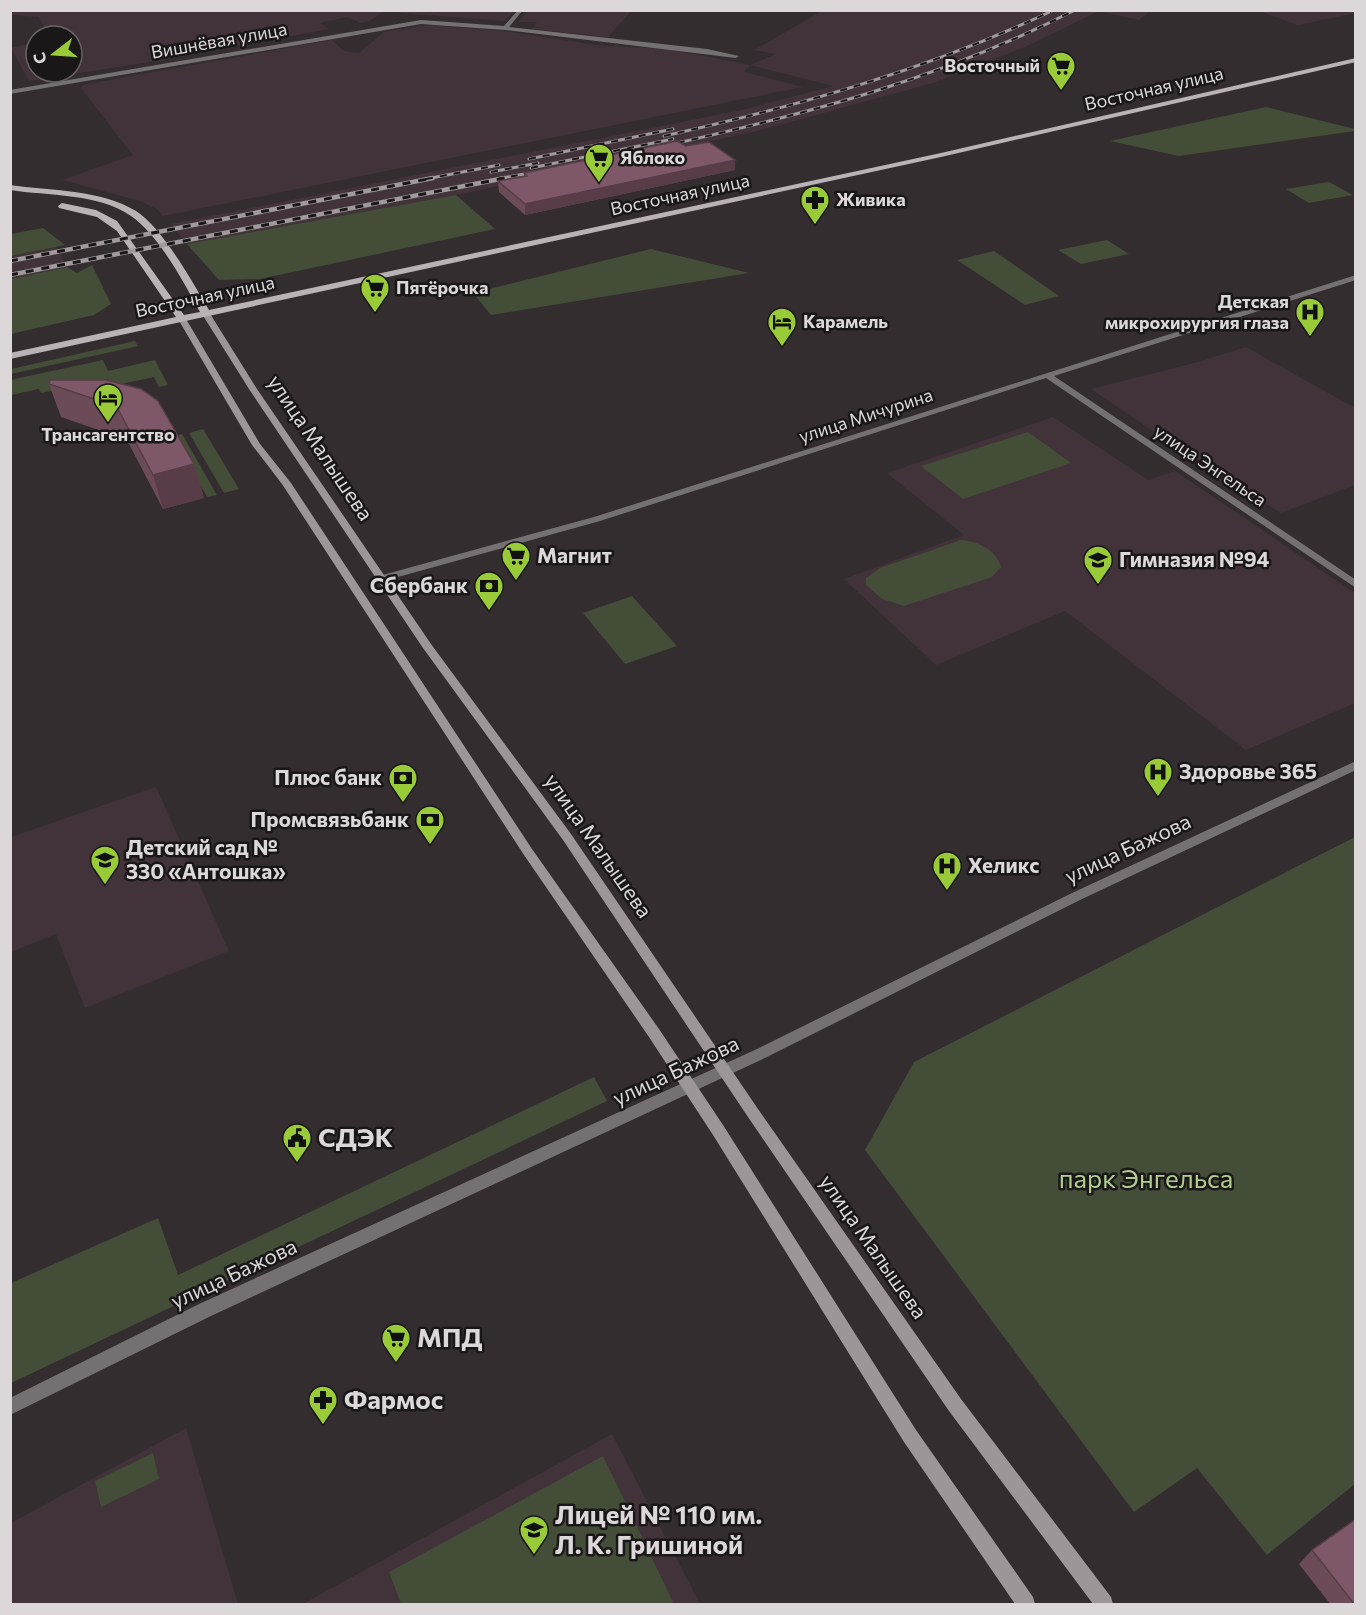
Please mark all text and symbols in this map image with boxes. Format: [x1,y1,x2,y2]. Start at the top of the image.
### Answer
street label: Вишнёвая улица [149,17,289,63]
north arrow [24,24,84,84]
text: С [28,50,50,67]
supermarket icon: Восточный [1045,50,1077,92]
place label: Восточный [944,54,1040,76]
street label: Восточная улица [1082,61,1225,115]
supermarket icon: Яблоко [583,142,615,184]
place label: Яблоко [620,146,685,168]
street label: Восточная улица [608,169,751,220]
pharmacy icon: Живика [799,184,831,226]
place label: Живика [836,188,906,210]
street label: Восточная улица [133,271,276,322]
supermarket icon: Пятёрочка [359,272,391,314]
place label: Пятёрочка [396,276,488,298]
place label: Детская микрохирургия глаза [1105,290,1289,333]
hospital icon: Детская микрохирургия глаза [1294,296,1326,338]
hotel icon: Карамель [766,306,798,348]
place label: Карамель [803,310,888,332]
street label: улица Малышева [263,370,379,525]
hotel icon: Трансагентство [92,382,124,424]
street label: улица Мичурина [796,383,935,447]
street label: улица Энгельса [1150,420,1271,511]
place label: Трансагентство [41,423,175,445]
supermarket icon: Магнит [500,540,532,582]
place label: Магнит [537,542,612,567]
school or university icon: Гимназия №94 [1082,544,1114,586]
place label: Гимназия №94 [1119,546,1270,571]
bank icon: Сбербанк [473,570,505,612]
place label: Сбербанк [370,572,468,597]
hospital icon: Здоровье 365 [1142,756,1174,798]
place label: Здоровье 365 [1179,758,1317,783]
bank icon: Плюс банк [387,762,419,804]
place label: Плюс банк [274,764,382,789]
street label: улица Малышева [540,768,658,922]
bank icon: Промсвязьбанк [414,804,446,846]
place label: Промсвязьбанк [251,806,409,831]
street label: улица Бажова [1060,808,1194,888]
place label: Детский сад № 330 «Антошка» [126,834,286,883]
school or university icon: Детский сад № 330 «Антошка» [89,844,121,886]
hospital icon: Хеликс [931,850,963,892]
place label: Хеликс [968,852,1039,877]
street label: улица Бажова [608,1030,742,1110]
place label: СДЭК [318,1121,393,1152]
public building icon: СДЭК [281,1122,313,1164]
park label: парк Энгельса [1059,1162,1233,1193]
street label: улица Малышева [815,1169,933,1323]
street label: улица Бажова [166,1233,300,1313]
place label: МПД [417,1321,482,1352]
supermarket icon: МПД [380,1322,412,1364]
place label: Фармос [344,1383,443,1414]
pharmacy icon: Фармос [307,1384,339,1426]
place label: Лицей № 110 им. Л. К. Гришиной [555,1498,762,1559]
school or university icon: Лицей № 110 им. Л. К. Гришиной [518,1514,550,1556]

